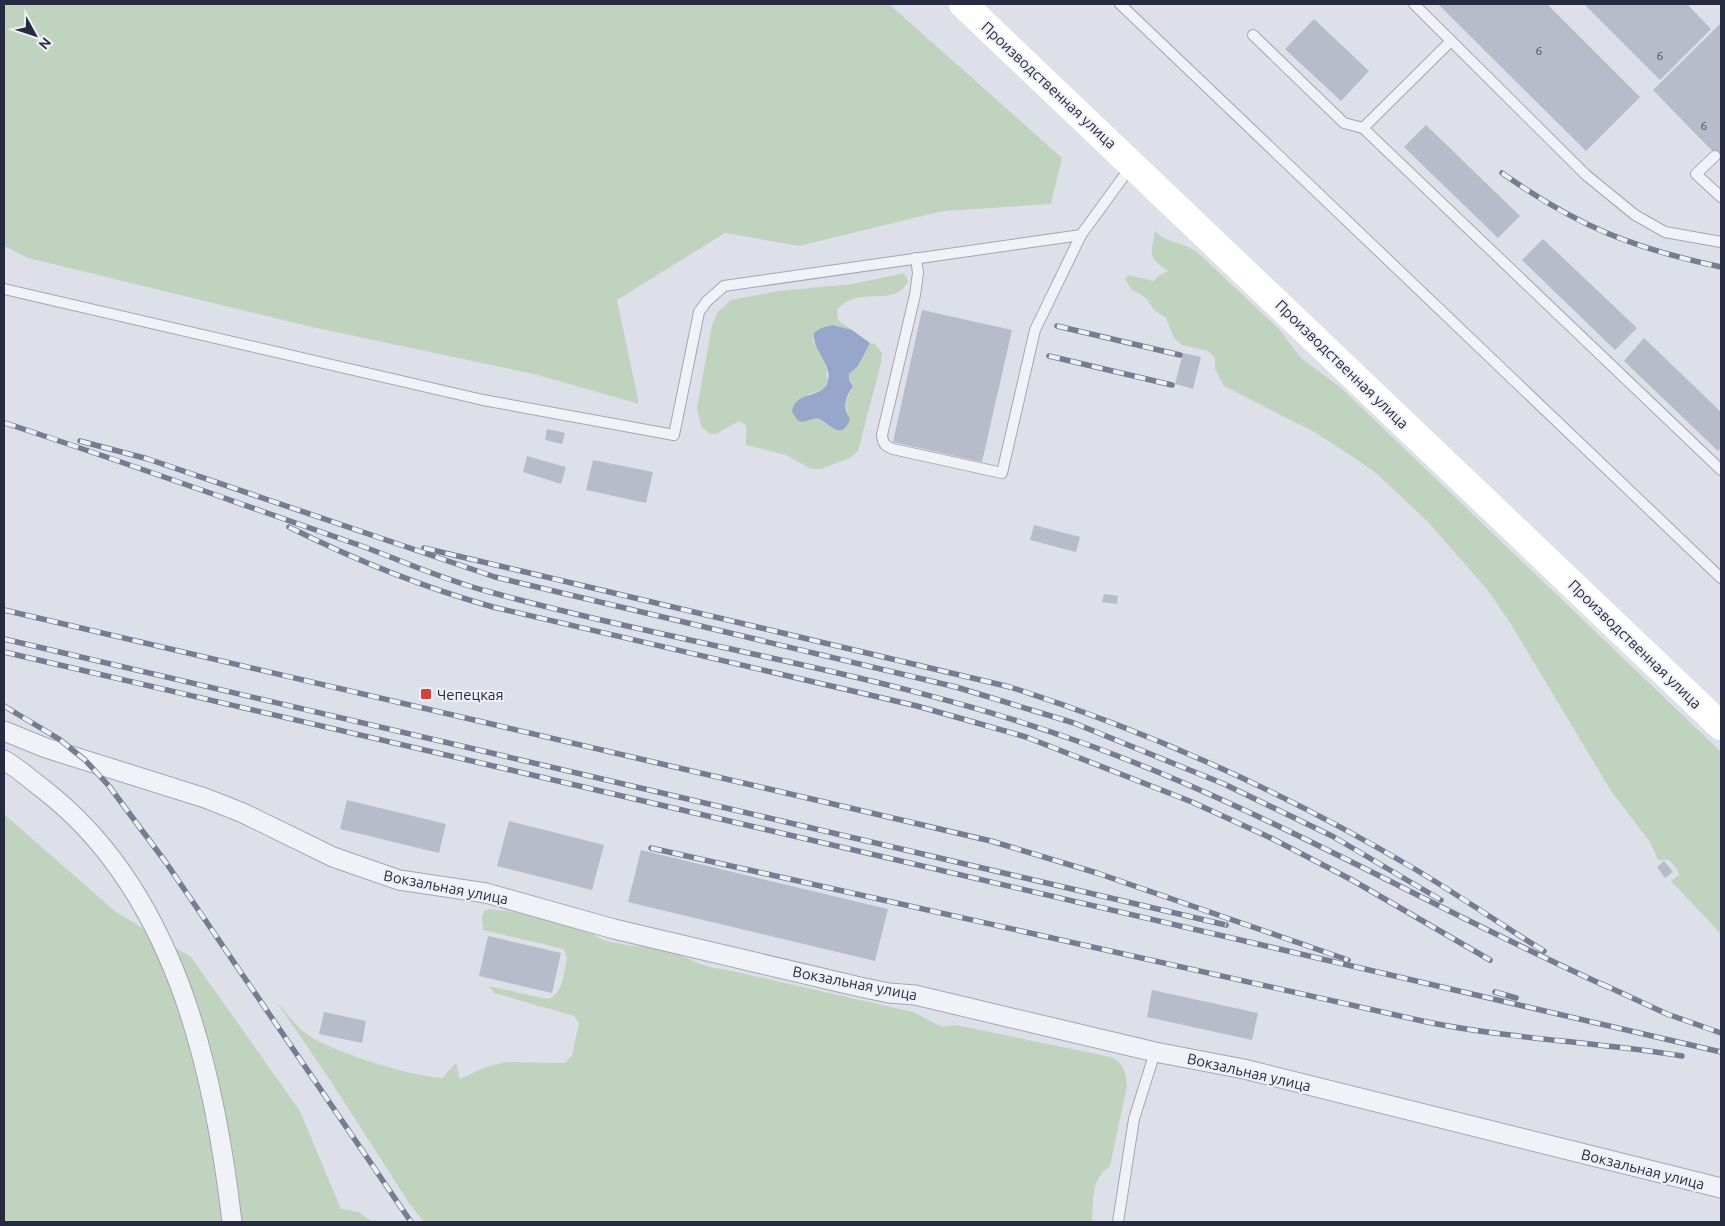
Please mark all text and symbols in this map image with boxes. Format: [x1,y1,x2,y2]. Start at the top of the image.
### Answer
north arrow [10,10,60,60]
street label: Производственная улица [978,18,1120,152]
text: N [35,34,54,53]
house number: 6 [1536,44,1543,57]
house number: 6 [1657,49,1664,62]
house number: 6 [1701,119,1708,132]
street label: Производственная улица [1272,296,1412,432]
street label: Производственная улица [1565,576,1705,712]
place label: Чепецкая [437,686,504,703]
marker: Чепецкая [419,687,433,701]
street label: Вокзальная улица [382,867,510,907]
street label: Вокзальная улица [791,963,919,1003]
street label: Вокзальная улица [1185,1049,1313,1095]
street label: Вокзальная улица [1580,1145,1706,1193]

